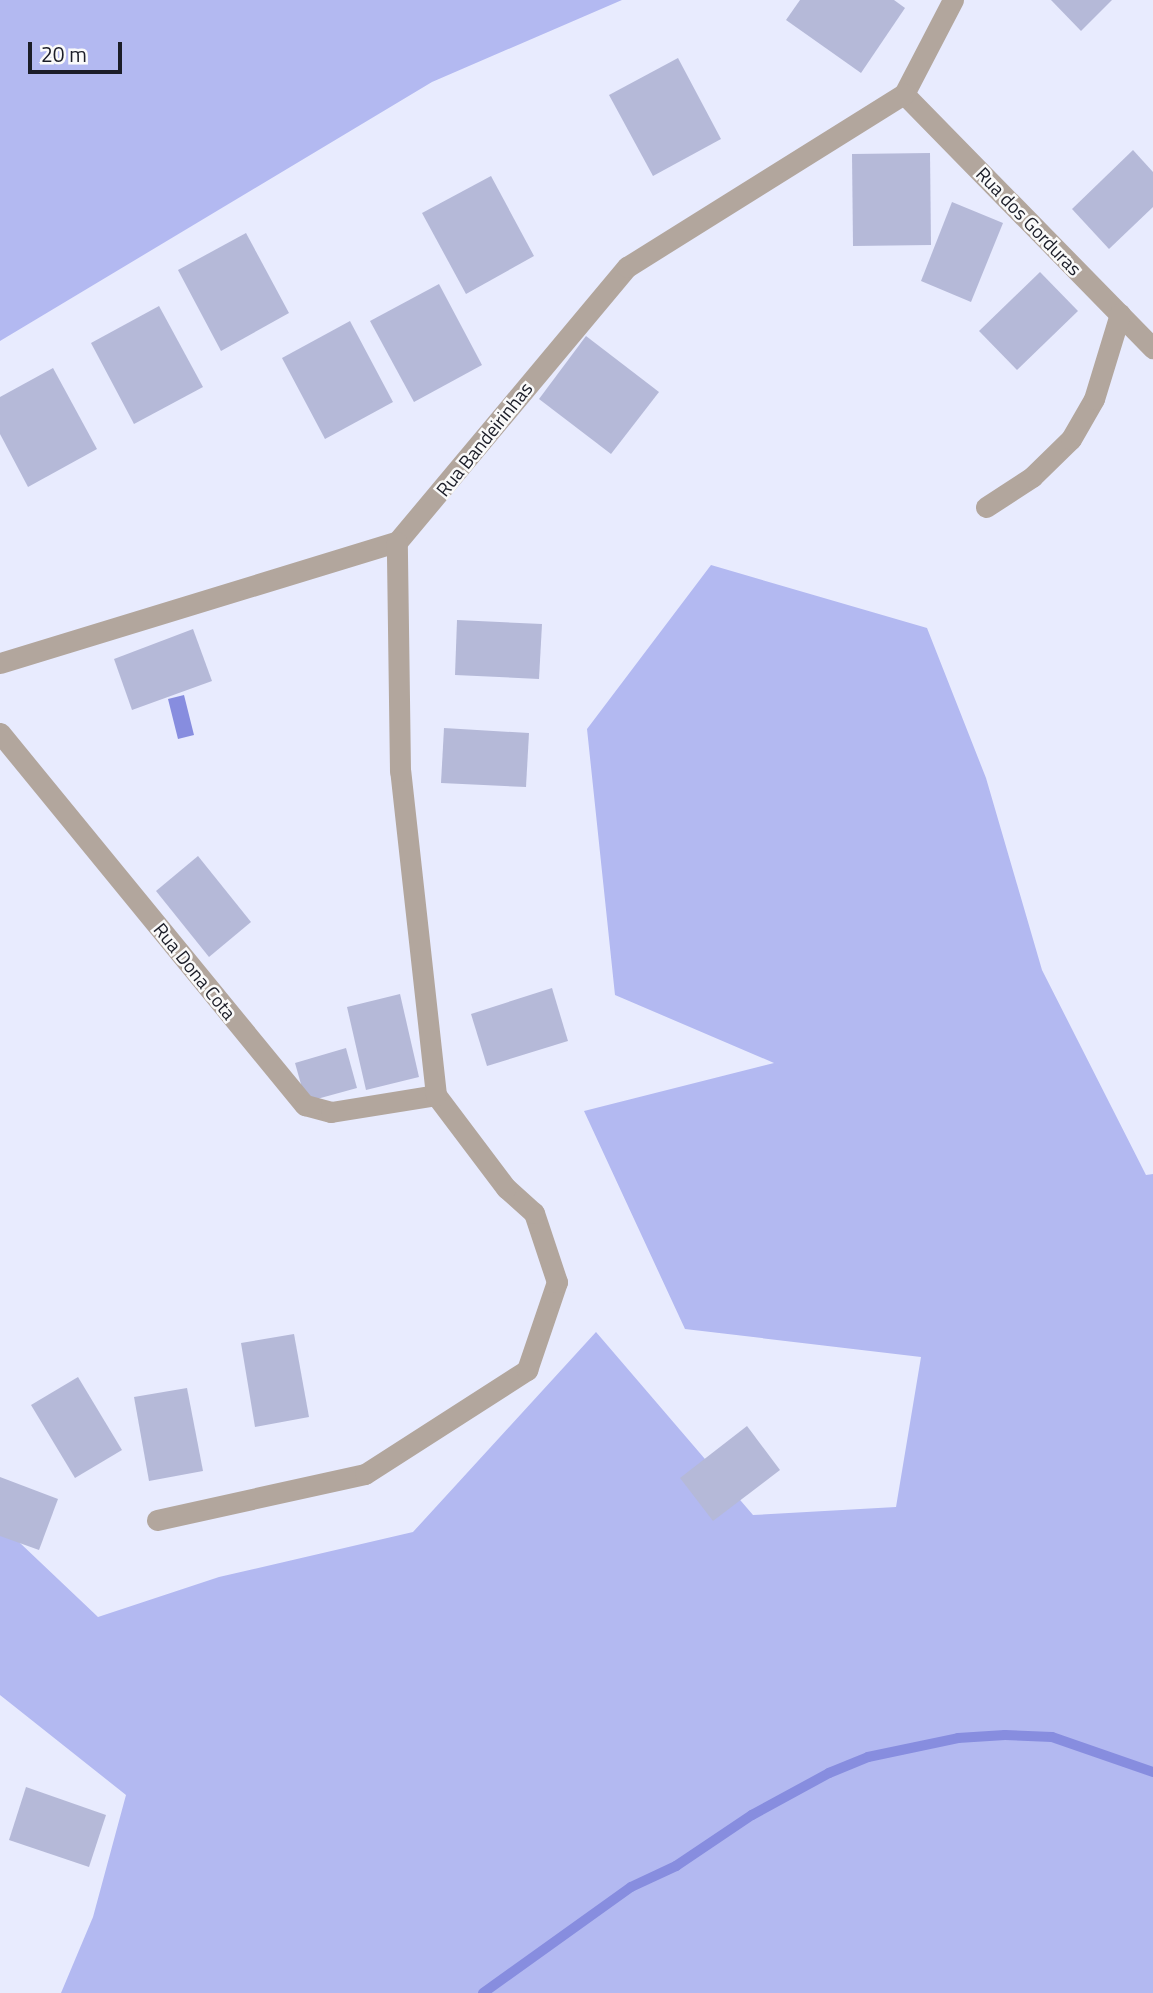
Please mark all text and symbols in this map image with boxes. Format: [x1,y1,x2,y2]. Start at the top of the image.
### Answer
scale bar [32,28,126,72]
text: 20 m [41,38,87,70]
street label: Rua dos Gorduras [972,162,1086,280]
street label: Rua Bandeirinhas [431,377,537,501]
street label: Rua Dona Cota [149,918,241,1024]

